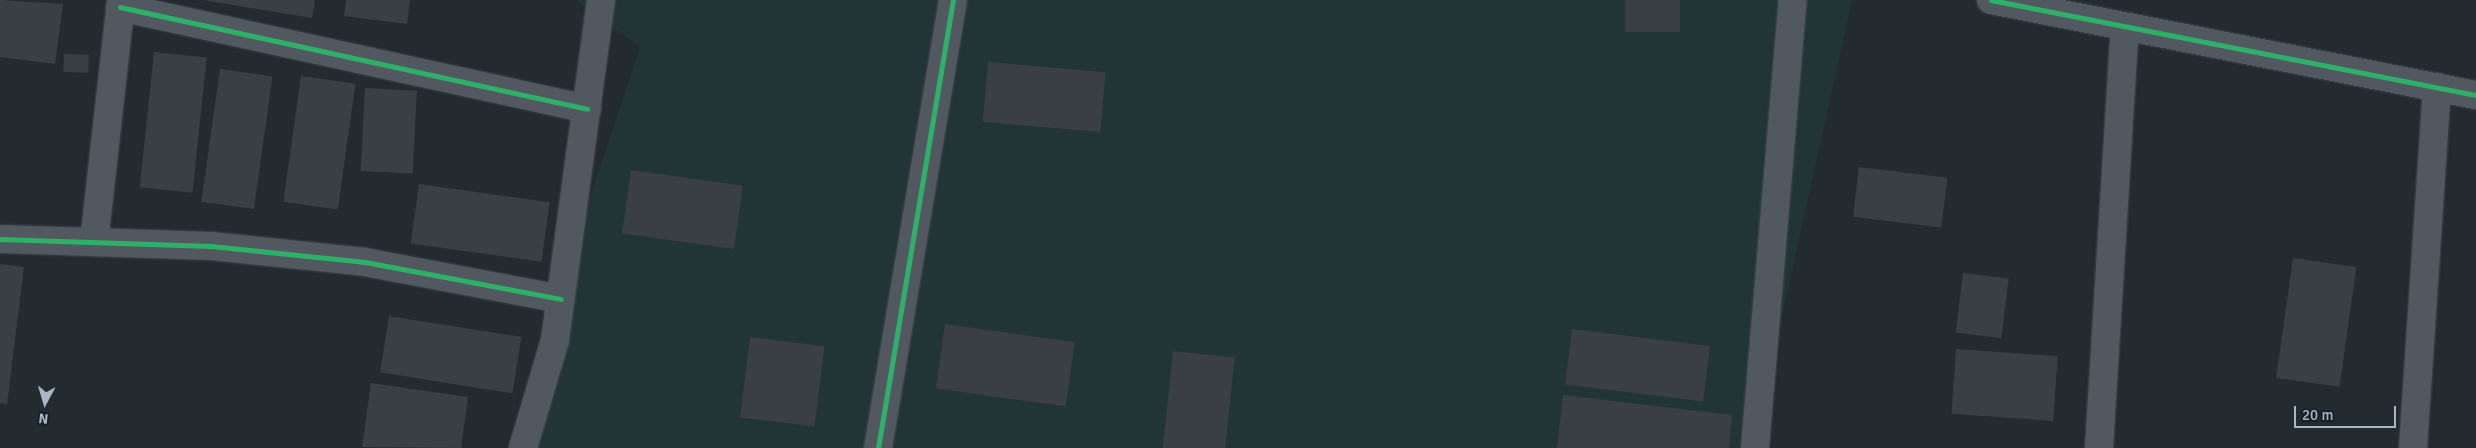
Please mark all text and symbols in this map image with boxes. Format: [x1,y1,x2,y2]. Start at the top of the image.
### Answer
north arrow [20,378,70,428]
scale bar [2296,396,2398,428]
text: 20 m [2302,406,2333,424]
text: N [38,409,49,427]

